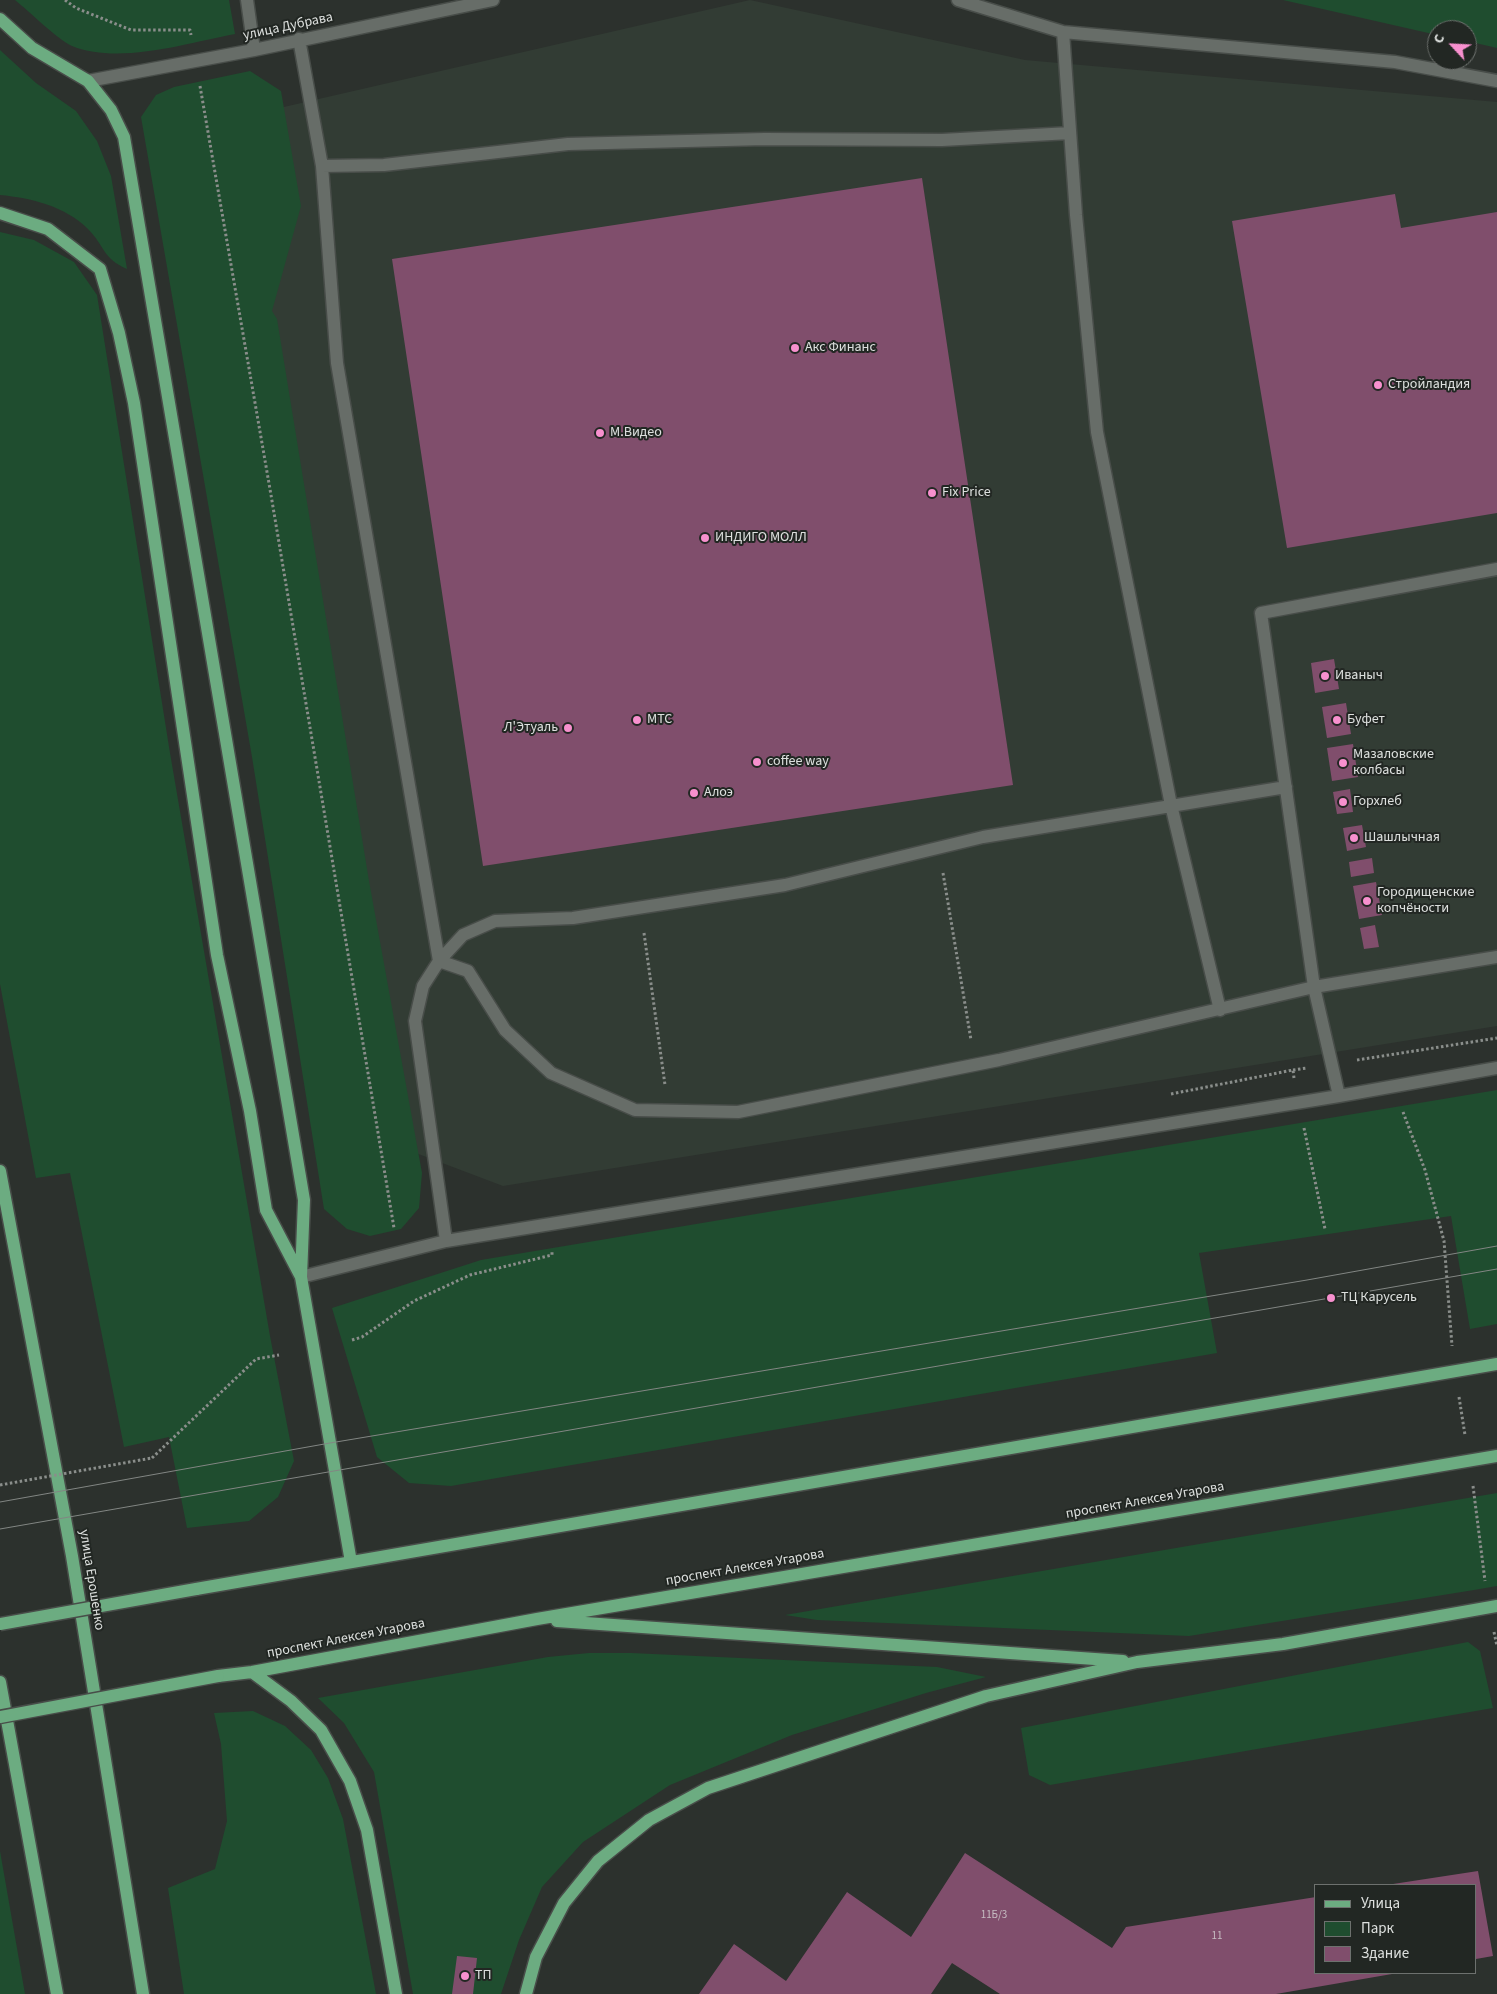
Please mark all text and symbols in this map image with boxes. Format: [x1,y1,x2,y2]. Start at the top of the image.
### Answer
street label: улица Дубрава [242,9,334,45]
north arrow [1427,20,1477,70]
text: С [1429,31,1450,47]
place label: Акс Финанс [805,340,876,356]
marker: Акс Финанс [789,342,801,354]
place label: Стройландия [1388,377,1470,393]
marker: Стройландия [1372,379,1384,391]
place label: М.Видео [610,425,662,441]
marker: М.Видео [594,427,606,439]
place label: Fix Price [942,485,991,501]
marker: Fix Price [926,487,938,499]
place label: ИНДИГО МОЛЛ [715,530,807,546]
marker: ИНДИГО МОЛЛ [699,532,711,544]
place label: Иваныч [1335,668,1383,684]
marker: Иваныч [1319,670,1331,682]
place label: МТС [647,712,672,728]
place label: Буфет [1347,712,1385,728]
marker: МТС [631,714,643,726]
marker: Буфет [1331,714,1343,726]
place label: Л'Этуаль [504,720,558,736]
marker: Л'Этуаль [562,722,574,734]
place label: Мазаловские колбасы [1353,747,1434,780]
place label: coffee way [767,754,829,770]
marker: coffee way [751,756,763,768]
marker: Мазаловские колбасы [1337,757,1349,769]
place label: Алоэ [704,785,733,801]
marker: Алоэ [688,787,700,799]
place label: Горхлеб [1353,794,1402,810]
marker: Горхлеб [1337,796,1349,808]
place label: Шашлычная [1364,830,1440,846]
marker: Шашлычная [1348,832,1360,844]
place label: Городищенские копчёности [1377,885,1474,918]
marker: Городищенские копчёности [1361,895,1373,907]
place label: ТЦ Карусель [1341,1290,1417,1306]
marker: ТЦ Карусель [1325,1292,1337,1304]
street label: проспект Алексея Угарова [1064,1479,1226,1523]
street label: улица Ерошенко [75,1528,107,1632]
street label: проспект Алексея Угарова [664,1546,826,1590]
street label: проспект Алексея Угарова [266,1615,426,1663]
legend [1314,1884,1477,1974]
text: Улица [1361,1893,1400,1914]
house number: 11Б/3 [981,1909,1007,1923]
text: Парк [1361,1918,1394,1939]
house number: 11 [1212,1930,1222,1944]
text: Здание [1361,1943,1409,1964]
place label: ТП [475,1968,492,1984]
marker: ТП [459,1970,471,1982]

